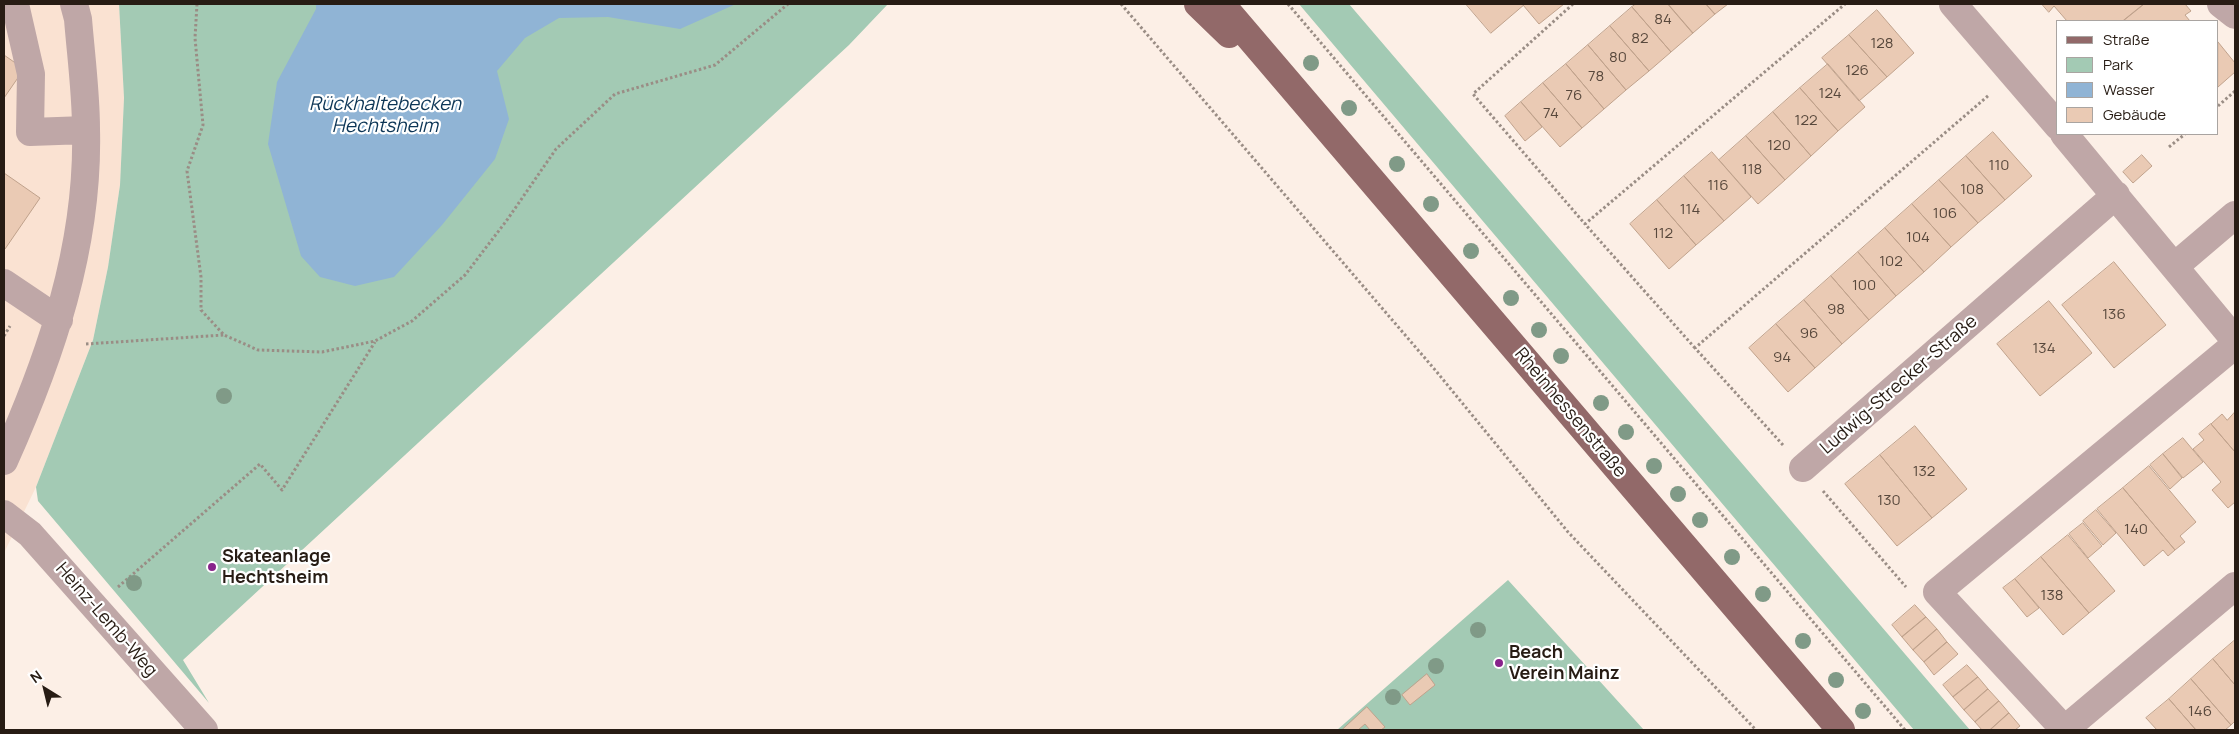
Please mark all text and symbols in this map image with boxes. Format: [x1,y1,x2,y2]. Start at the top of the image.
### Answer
house number: 84 [1654,11,1672,29]
legend [2056,20,2219,135]
text: Straße [2103,29,2149,50]
house number: 82 [1631,30,1649,48]
house number: 128 [1870,35,1894,53]
house number: 80 [1609,49,1627,67]
text: Park [2103,54,2133,75]
house number: 126 [1845,62,1869,80]
house number: 78 [1588,68,1604,86]
text: Wasser [2103,79,2155,100]
house number: 124 [1819,85,1841,103]
house number: 76 [1566,87,1582,105]
water label: Rückhaltebecken Hechtsheim [309,94,461,138]
text: Gebäude [2103,104,2166,125]
house number: 74 [1543,105,1559,123]
house number: 122 [1795,112,1817,130]
house number: 120 [1767,137,1791,155]
house number: 110 [1989,157,2009,175]
house number: 118 [1742,161,1762,179]
house number: 116 [1707,177,1729,195]
house number: 108 [1960,181,1984,199]
house number: 114 [1680,201,1700,219]
house number: 106 [1933,205,1957,223]
house number: 112 [1653,225,1673,243]
house number: 104 [1906,229,1930,247]
house number: 102 [1879,253,1903,271]
house number: 100 [1852,277,1876,295]
house number: 98 [1827,301,1845,319]
house number: 136 [2102,306,2126,324]
street label: Ludwig-Strecker-Straße [1816,311,1982,459]
house number: 96 [1800,325,1818,343]
house number: 134 [2033,340,2055,358]
street label: Rheinhessenstraße [1509,344,1631,482]
house number: 94 [1773,349,1791,367]
house number: 132 [1913,463,1935,481]
house number: 130 [1877,492,1901,510]
house number: 140 [2124,521,2148,539]
place label: Skateanlage Hechtsheim [222,546,331,588]
street label: Heinz-Lemb-Weg [51,559,161,681]
marker: Skateanlage Hechtsheim [206,561,218,573]
house number: 138 [2041,587,2063,605]
place label: Beach Verein Mainz [1509,642,1620,684]
marker: Beach Verein Mainz [1493,657,1505,669]
north arrow [20,664,70,714]
text: N [26,666,46,687]
house number: 146 [2188,703,2212,721]

